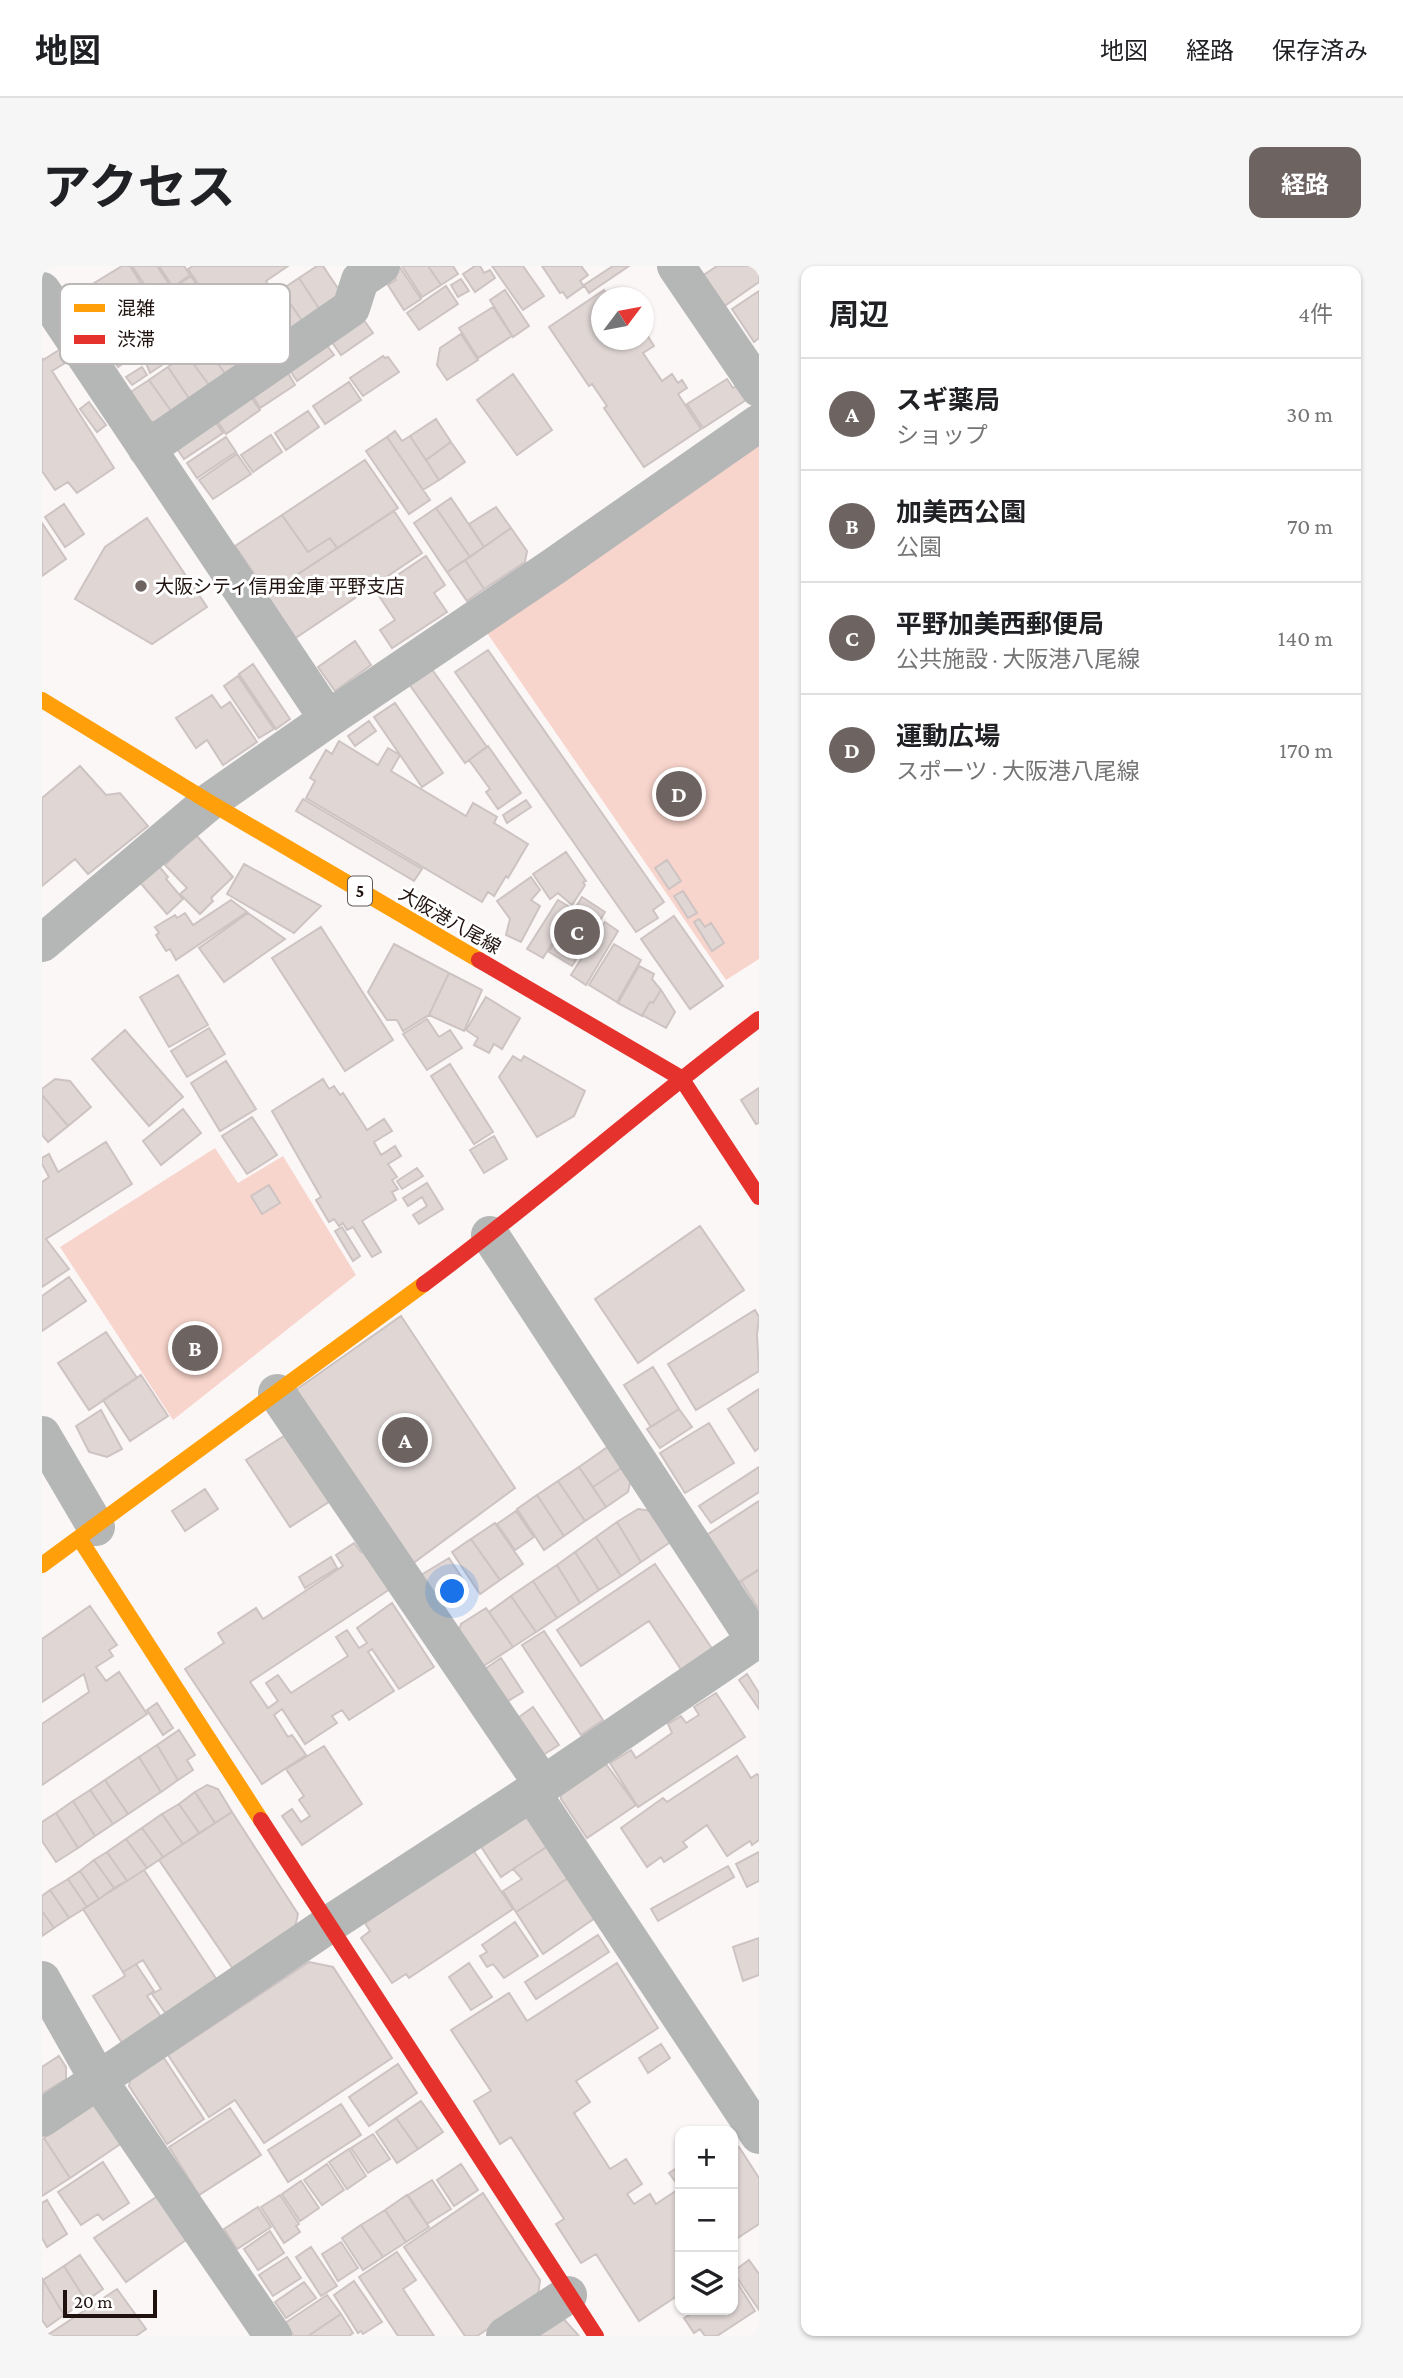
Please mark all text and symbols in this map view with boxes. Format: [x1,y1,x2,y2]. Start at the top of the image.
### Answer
text: 地図 [35,32,101,69]
text: 地図 [1100,37,1148,64]
text: 経路 [1186,37,1234,64]
text: 保存済み [1272,37,1368,64]
button: 経路 [1249,147,1361,218]
text: アクセス [42,160,236,215]
legend [60,284,290,364]
north arrow [591,287,654,350]
text: 混雑 [117,298,155,319]
text: 周辺 [829,298,889,331]
text: 4件 [1298,301,1333,327]
text: 渋滞 [117,329,155,350]
text: スギ薬局 [896,386,1000,415]
text: A [845,401,859,427]
text: 30 m [1286,401,1333,427]
text: ショップ [896,422,988,448]
text: 加美西公園 [896,498,1026,527]
text: B [845,513,859,539]
text: 70 m [1287,513,1333,539]
text: 公園 [896,534,942,560]
place label: 大阪シティ信用金庫 平野支店 [155,576,404,597]
marker: 大阪シティ信用金庫 平野支店 [133,578,149,594]
text: 平野加美西郵便局 [896,610,1104,639]
text: C [845,625,859,651]
text: 140 m [1278,625,1333,651]
text: 公共施設 · 大阪港八尾線 [896,646,1140,672]
text: 運動広場 [896,722,1000,751]
text: D [844,737,860,763]
text: 170 m [1279,737,1333,763]
text: スポーツ · 大阪港八尾線 [896,758,1140,784]
pin: D [656,768,702,820]
road number: 5 [348,876,372,906]
street label: 大阪港八尾線 [395,883,504,958]
pin: C [554,906,600,958]
pin: B [172,1322,218,1374]
pin: A [382,1414,428,1466]
your location [435,1574,469,1608]
map controls [675,2126,738,2315]
button: + [675,2126,738,2189]
button: − [675,2189,738,2252]
button: layers [675,2252,738,2315]
scale bar [63,2287,158,2319]
text: 20 m [74,2291,113,2312]

